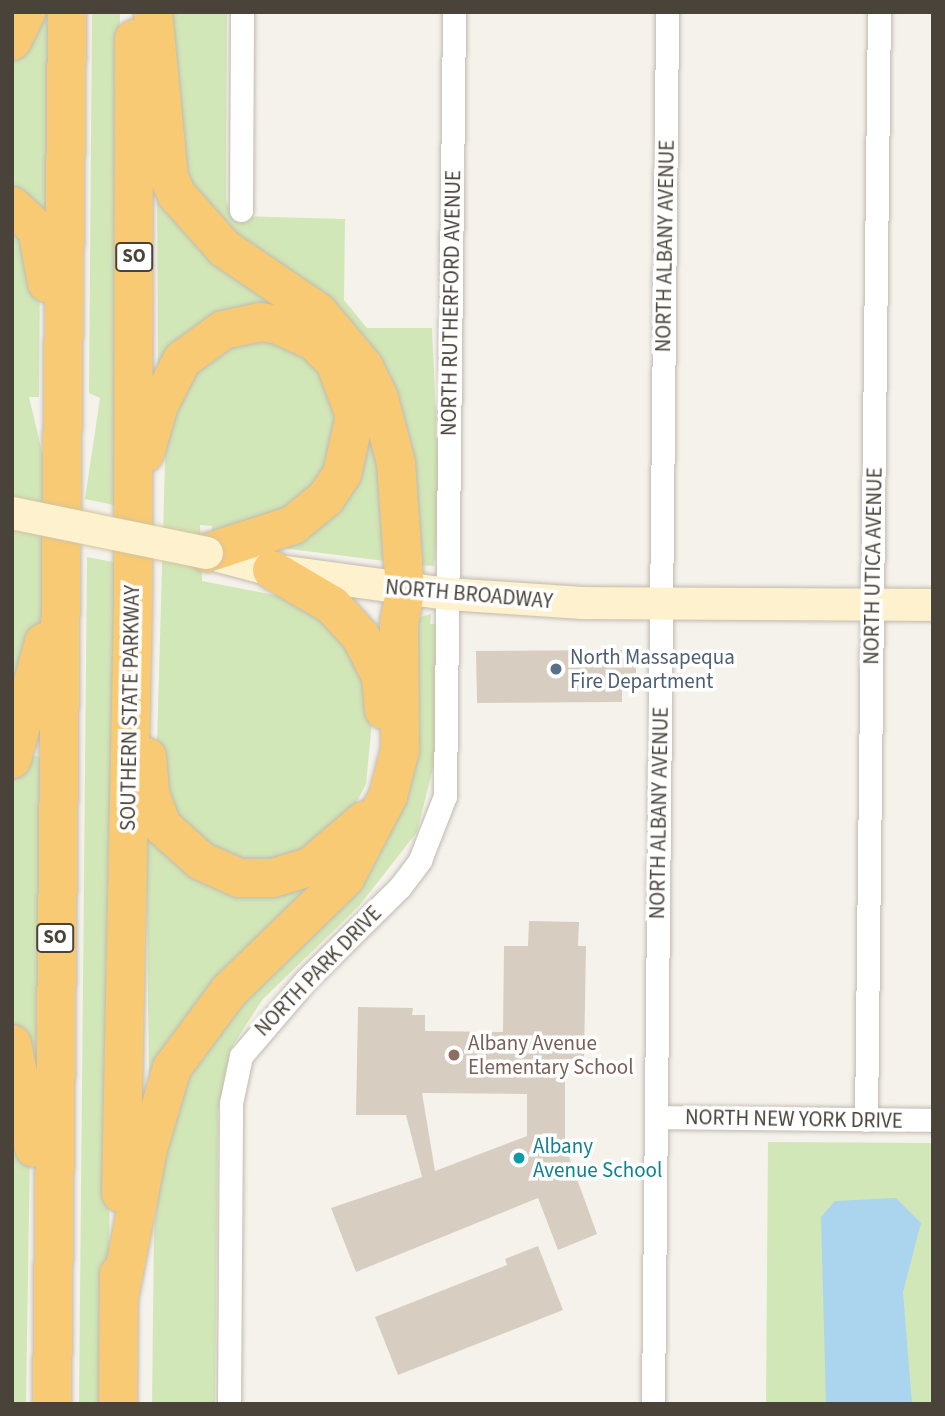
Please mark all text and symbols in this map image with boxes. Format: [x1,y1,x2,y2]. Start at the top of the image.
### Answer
street label: NORTH ALBANY AVENUE [651,139,679,353]
street label: NORTH RUTHERFORD AVENUE [436,170,466,436]
road number: SO [115,242,153,272]
street label: NORTH UTICA AVENUE [859,467,887,665]
street label: NORTH BROADWAY [384,574,554,614]
street label: SOUTHERN STATE PARKWAY [115,585,145,831]
place label: North Massapequa Fire Department [570,644,735,694]
marker: North Massapequa Fire Department [548,661,564,677]
street label: NORTH ALBANY AVENUE [645,706,673,920]
street label: NORTH PARK DRIVE [249,901,387,1041]
road number: SO [36,922,74,954]
place label: Albany Avenue Elementary School [468,1030,634,1080]
marker: Albany Avenue Elementary School [446,1047,462,1063]
street label: NORTH NEW YORK DRIVE [685,1105,903,1133]
place label: Albany Avenue School [533,1133,662,1183]
marker: Albany Avenue School [511,1150,527,1166]

